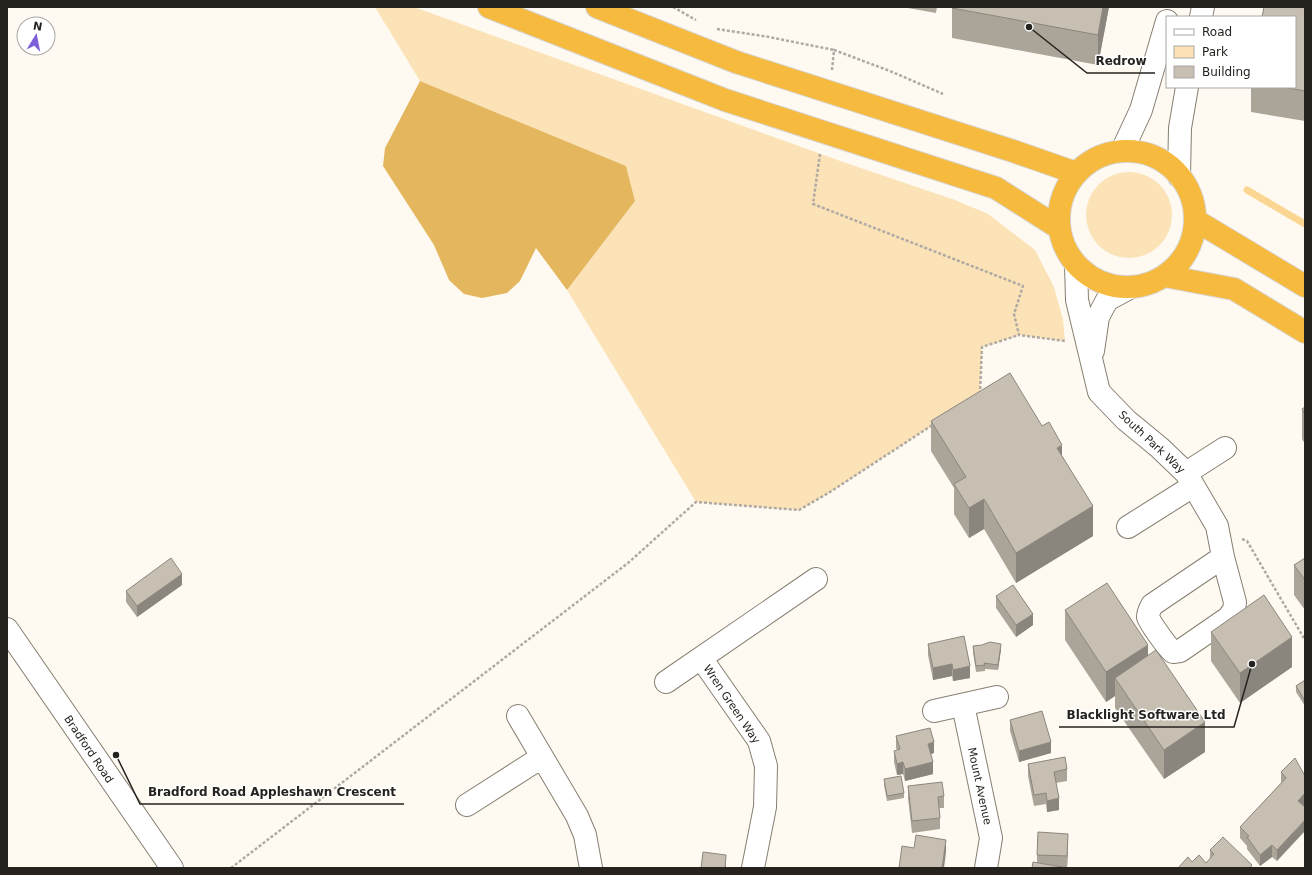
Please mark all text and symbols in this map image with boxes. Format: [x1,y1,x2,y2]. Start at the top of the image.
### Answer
north arrow [16,16,56,56]
legend [1166,16,1296,88]
text: N [32,19,43,34]
text: Road [1202,25,1232,39]
text: Park [1202,45,1228,59]
callout: Redrow [1087,49,1155,73]
text: Redrow [1095,54,1147,68]
text: Building [1202,65,1251,79]
street label: South Park Way [1116,408,1188,477]
street label: Wren Green Way [700,662,763,747]
callout: Blacklight Software Ltd [1059,703,1234,727]
text: Blacklight Software Ltd [1067,708,1225,722]
street label: Bradford Road [61,713,116,786]
street label: Mount Avenue [965,746,994,826]
callout: Bradford Road Appleshawn Crescent [140,780,404,804]
text: Bradford Road Appleshawn Crescent [148,785,396,799]

